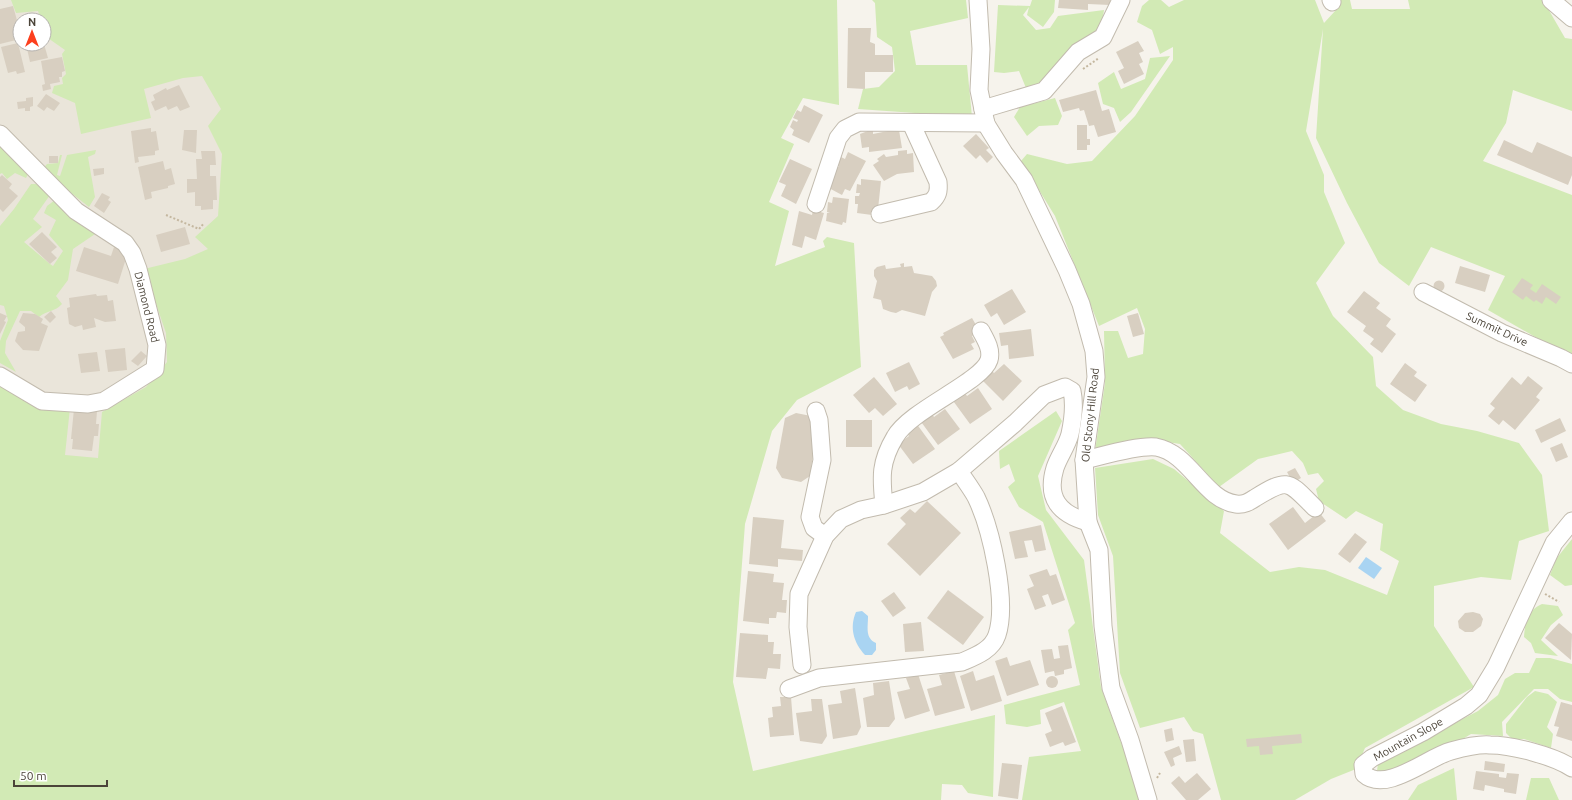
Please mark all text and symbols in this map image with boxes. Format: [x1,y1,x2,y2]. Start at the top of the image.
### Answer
north arrow [12,12,52,52]
text: N [28,16,36,28]
street label: Diamond Road [132,270,162,344]
street label: Summit Drive [1464,309,1530,349]
street label: Old Stony Hill Road [1079,367,1101,463]
street label: Mountain Slope [1371,715,1445,763]
scale bar [14,762,107,788]
text: 50 m [20,769,47,782]

